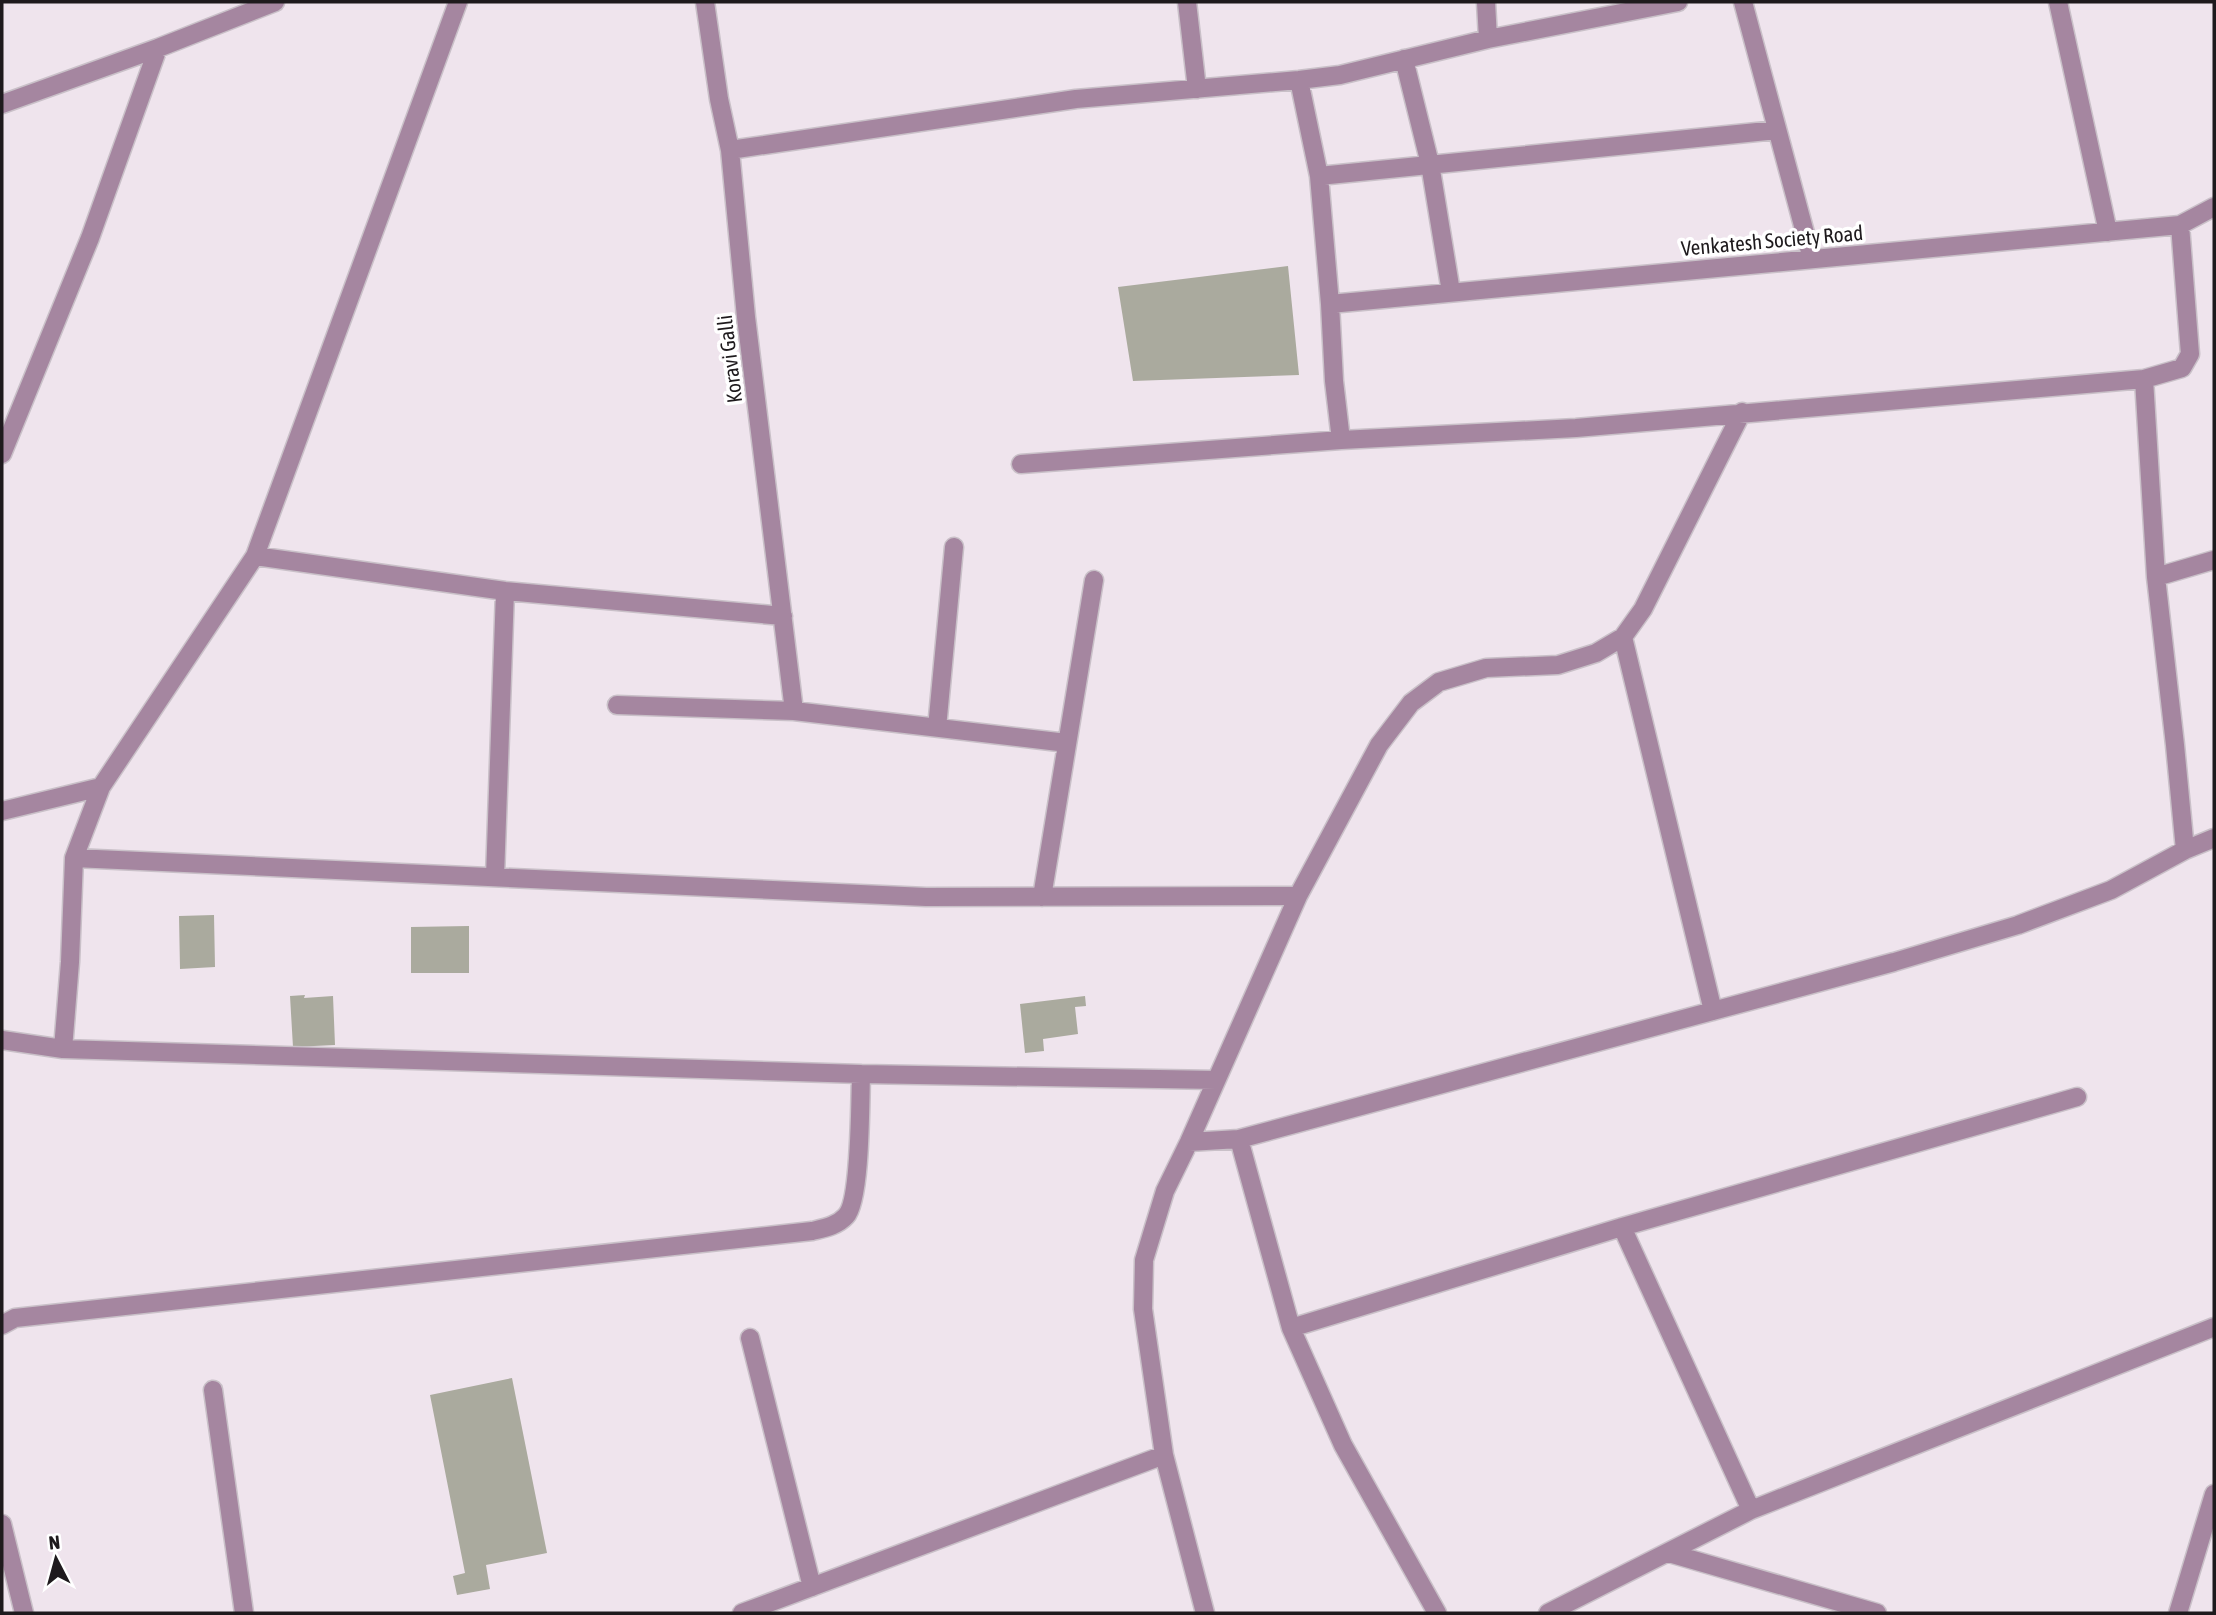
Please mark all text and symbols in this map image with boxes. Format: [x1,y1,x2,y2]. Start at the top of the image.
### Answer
street label: Venkatesh Society Road [1680,220,1864,260]
street label: Koravi Galli [712,314,746,404]
north arrow [21,1524,91,1594]
text: N [47,1531,61,1554]

